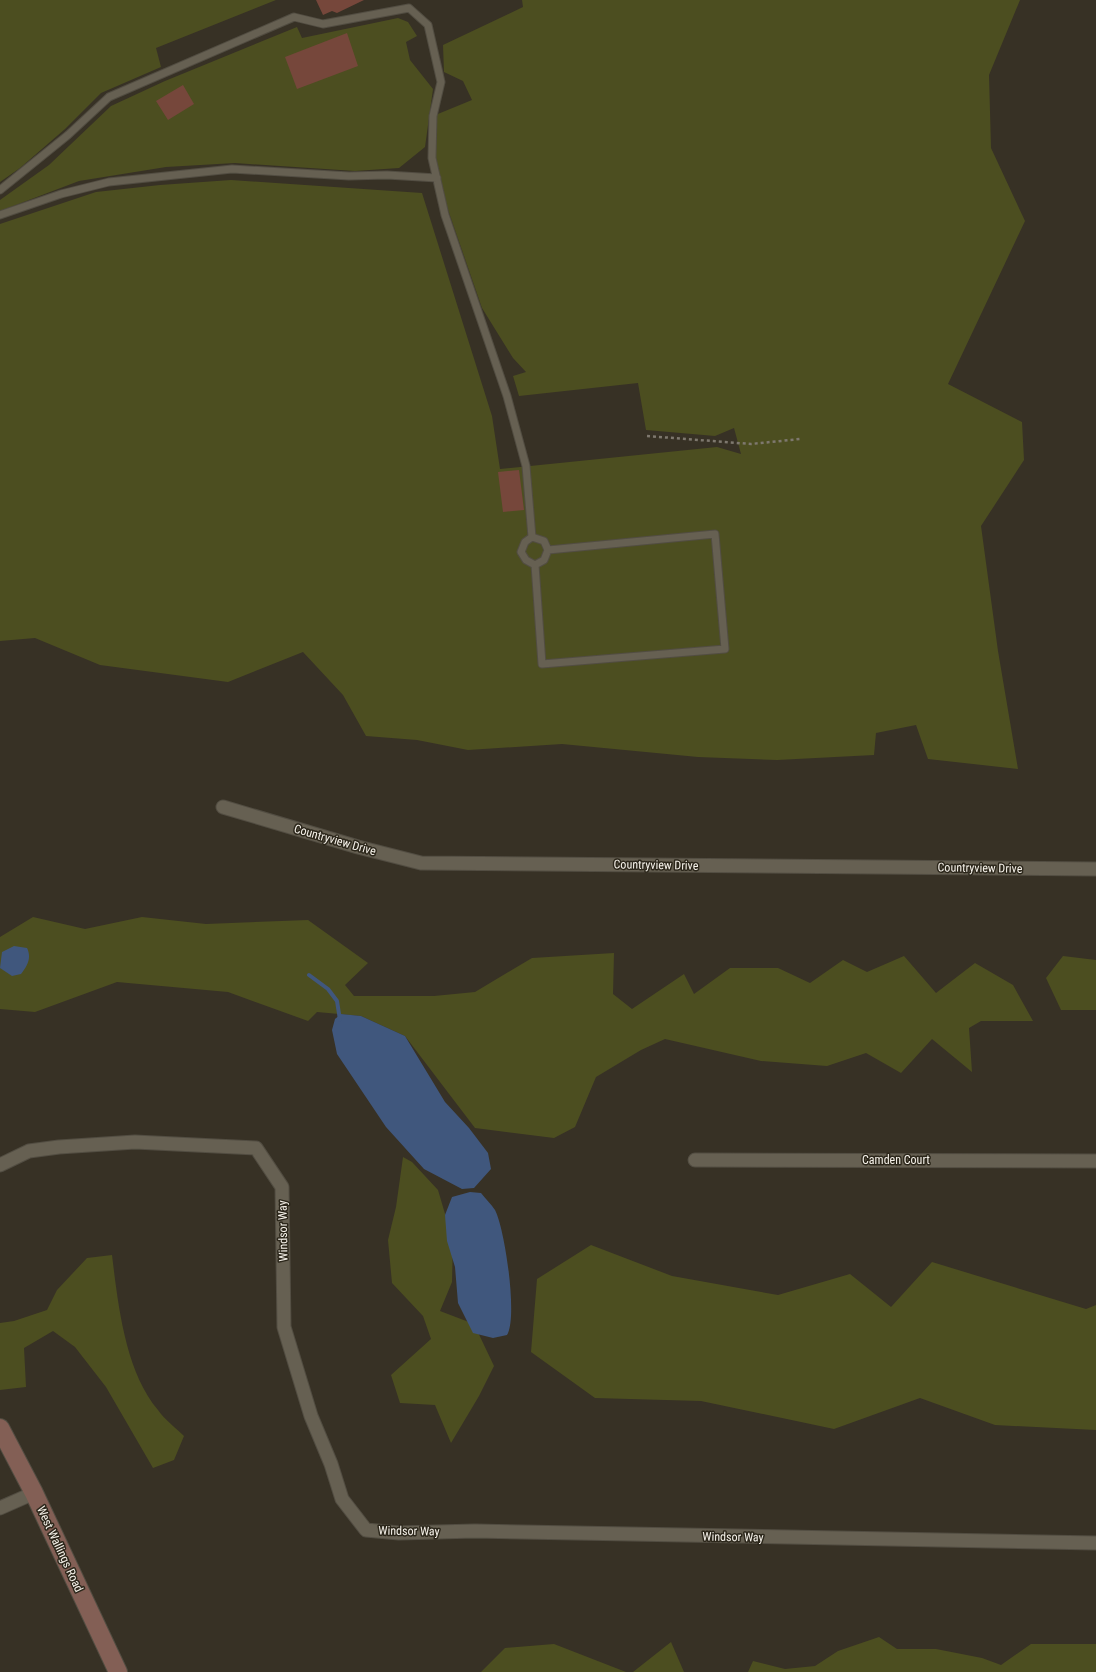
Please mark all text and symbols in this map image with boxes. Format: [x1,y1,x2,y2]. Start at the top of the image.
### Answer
street label: Countryview Drive [292,822,378,859]
street label: Countryview Drive [614,857,699,873]
street label: Countryview Drive [938,860,1023,876]
street label: Camden Court [862,1153,930,1167]
street label: Windsor Way [275,1200,291,1262]
street label: West Wallings Road [34,1504,86,1594]
street label: Windsor Way [378,1523,440,1539]
street label: Windsor Way [702,1529,764,1545]

